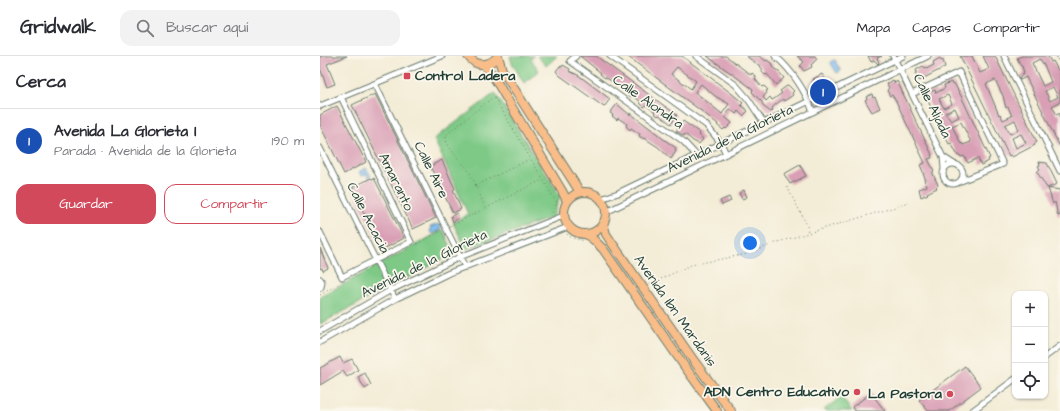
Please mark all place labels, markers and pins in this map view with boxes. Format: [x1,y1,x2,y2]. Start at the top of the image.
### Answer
place label: Control Ladera [415,66,516,86]
marker: Control Ladera [402,71,412,81]
pin: 1 [810,77,836,107]
place label: ADN Centro Educativo [704,382,849,402]
place label: La Pastora [868,384,943,404]
marker: ADN Centro Educativo [852,387,862,397]
marker: La Pastora [945,389,955,399]

